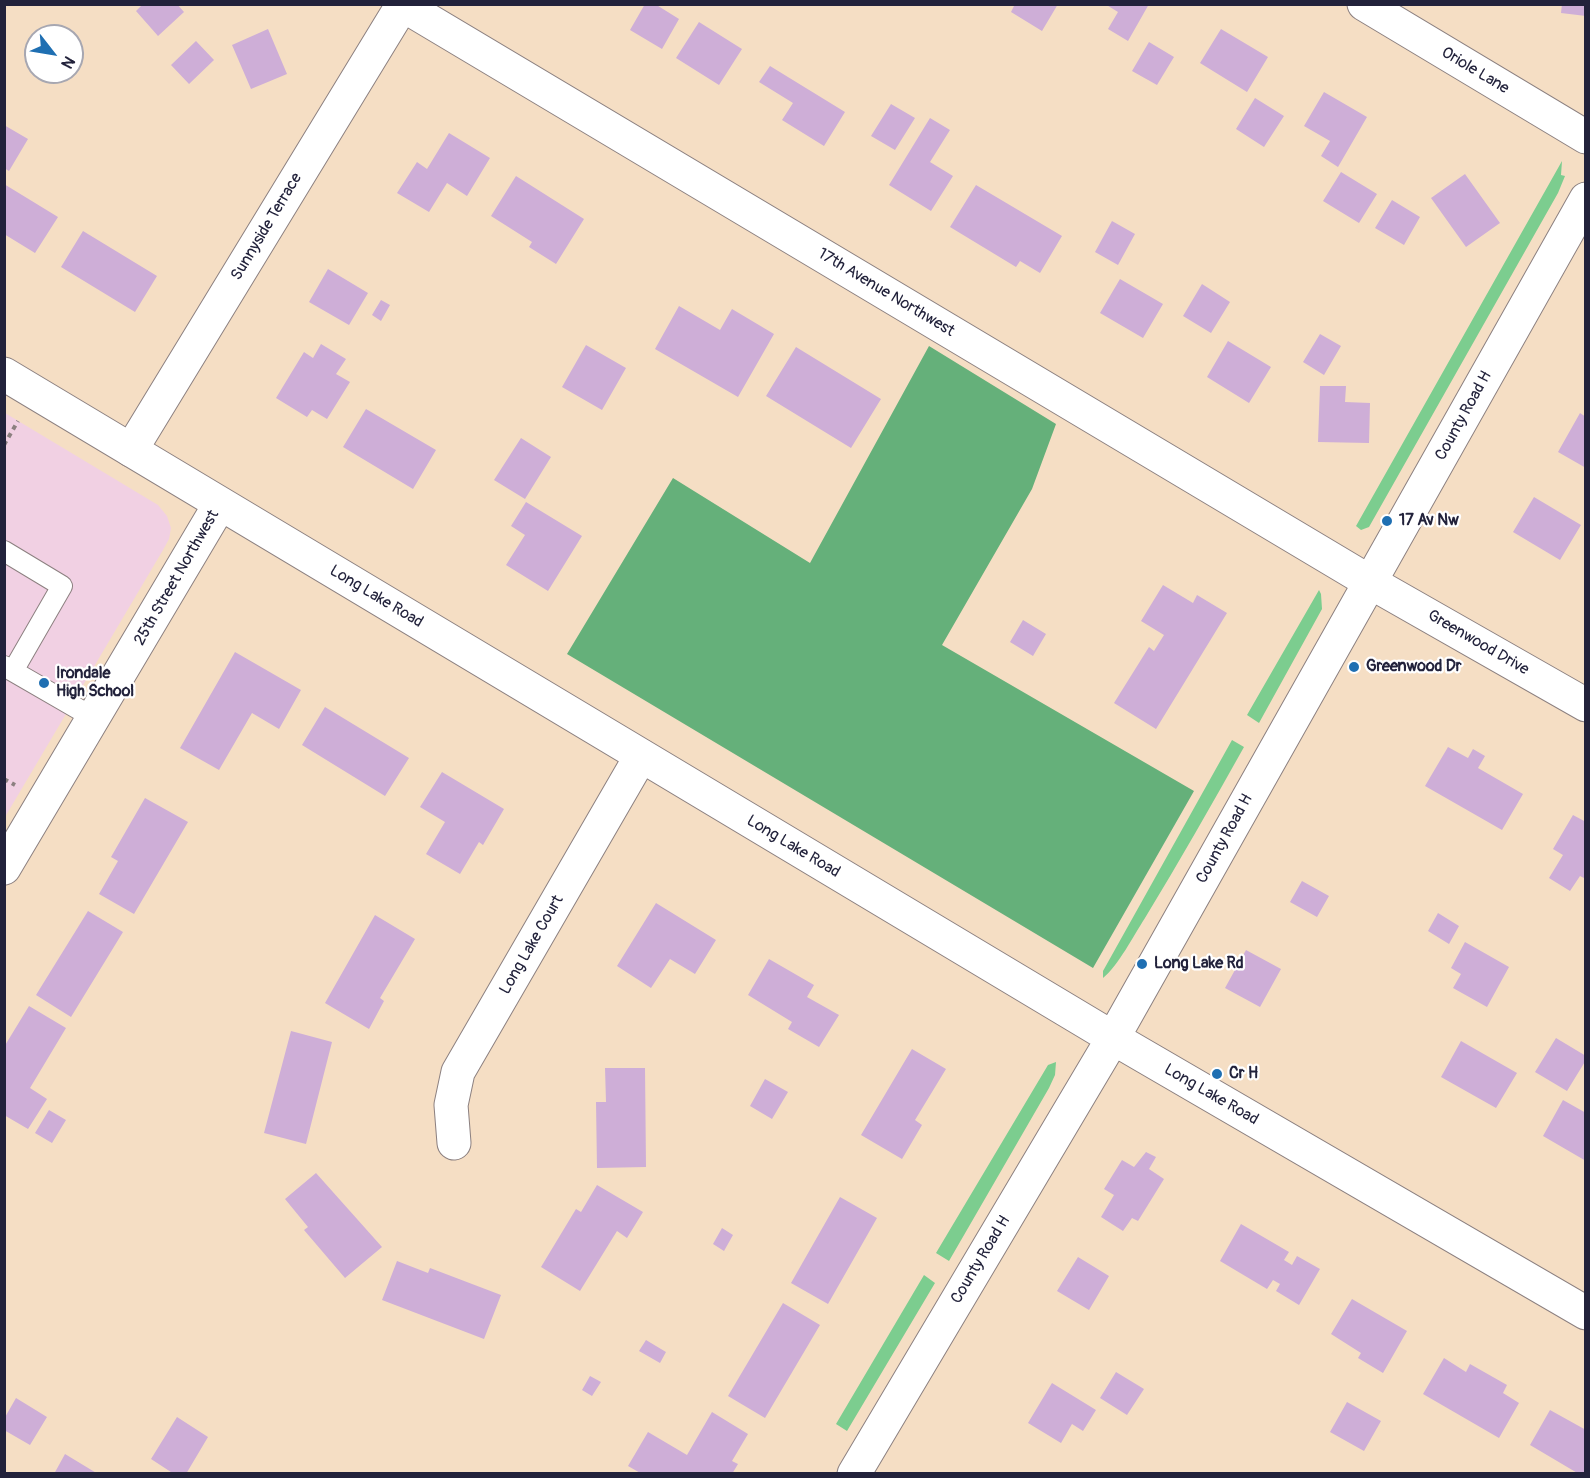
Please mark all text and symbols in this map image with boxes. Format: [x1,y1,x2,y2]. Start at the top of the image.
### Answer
north arrow [24,24,84,84]
street label: Oriole Lane [1438,43,1512,99]
text: N [56,52,79,72]
street label: Sunnyside Terrace [227,170,307,284]
street label: 17th Avenue Northwest [814,245,958,341]
street label: County Road H [1432,368,1496,464]
street label: 25th Street Northwest [130,507,224,649]
place label: 17 Av Nw [1399,511,1459,531]
marker: 17 Av Nw [1380,514,1394,528]
street label: Long Lake Road [326,562,426,632]
street label: Greenwood Drive [1424,606,1532,680]
place label: Greenwood Dr [1366,657,1462,677]
marker: Greenwood Dr [1347,660,1361,674]
place label: Irondale High School [56,664,134,702]
marker: Irondale High School [37,676,51,690]
street label: County Road H [1193,791,1257,887]
street label: Long Lake Road [743,812,843,882]
street label: Long Lake Court [496,892,568,998]
place label: Long Lake Rd [1154,954,1244,974]
marker: Long Lake Rd [1135,957,1149,971]
street label: Long Lake Road [1160,1060,1262,1130]
place label: Cr H [1229,1064,1258,1084]
marker: Cr H [1210,1067,1224,1081]
street label: County Road H [947,1213,1015,1307]

